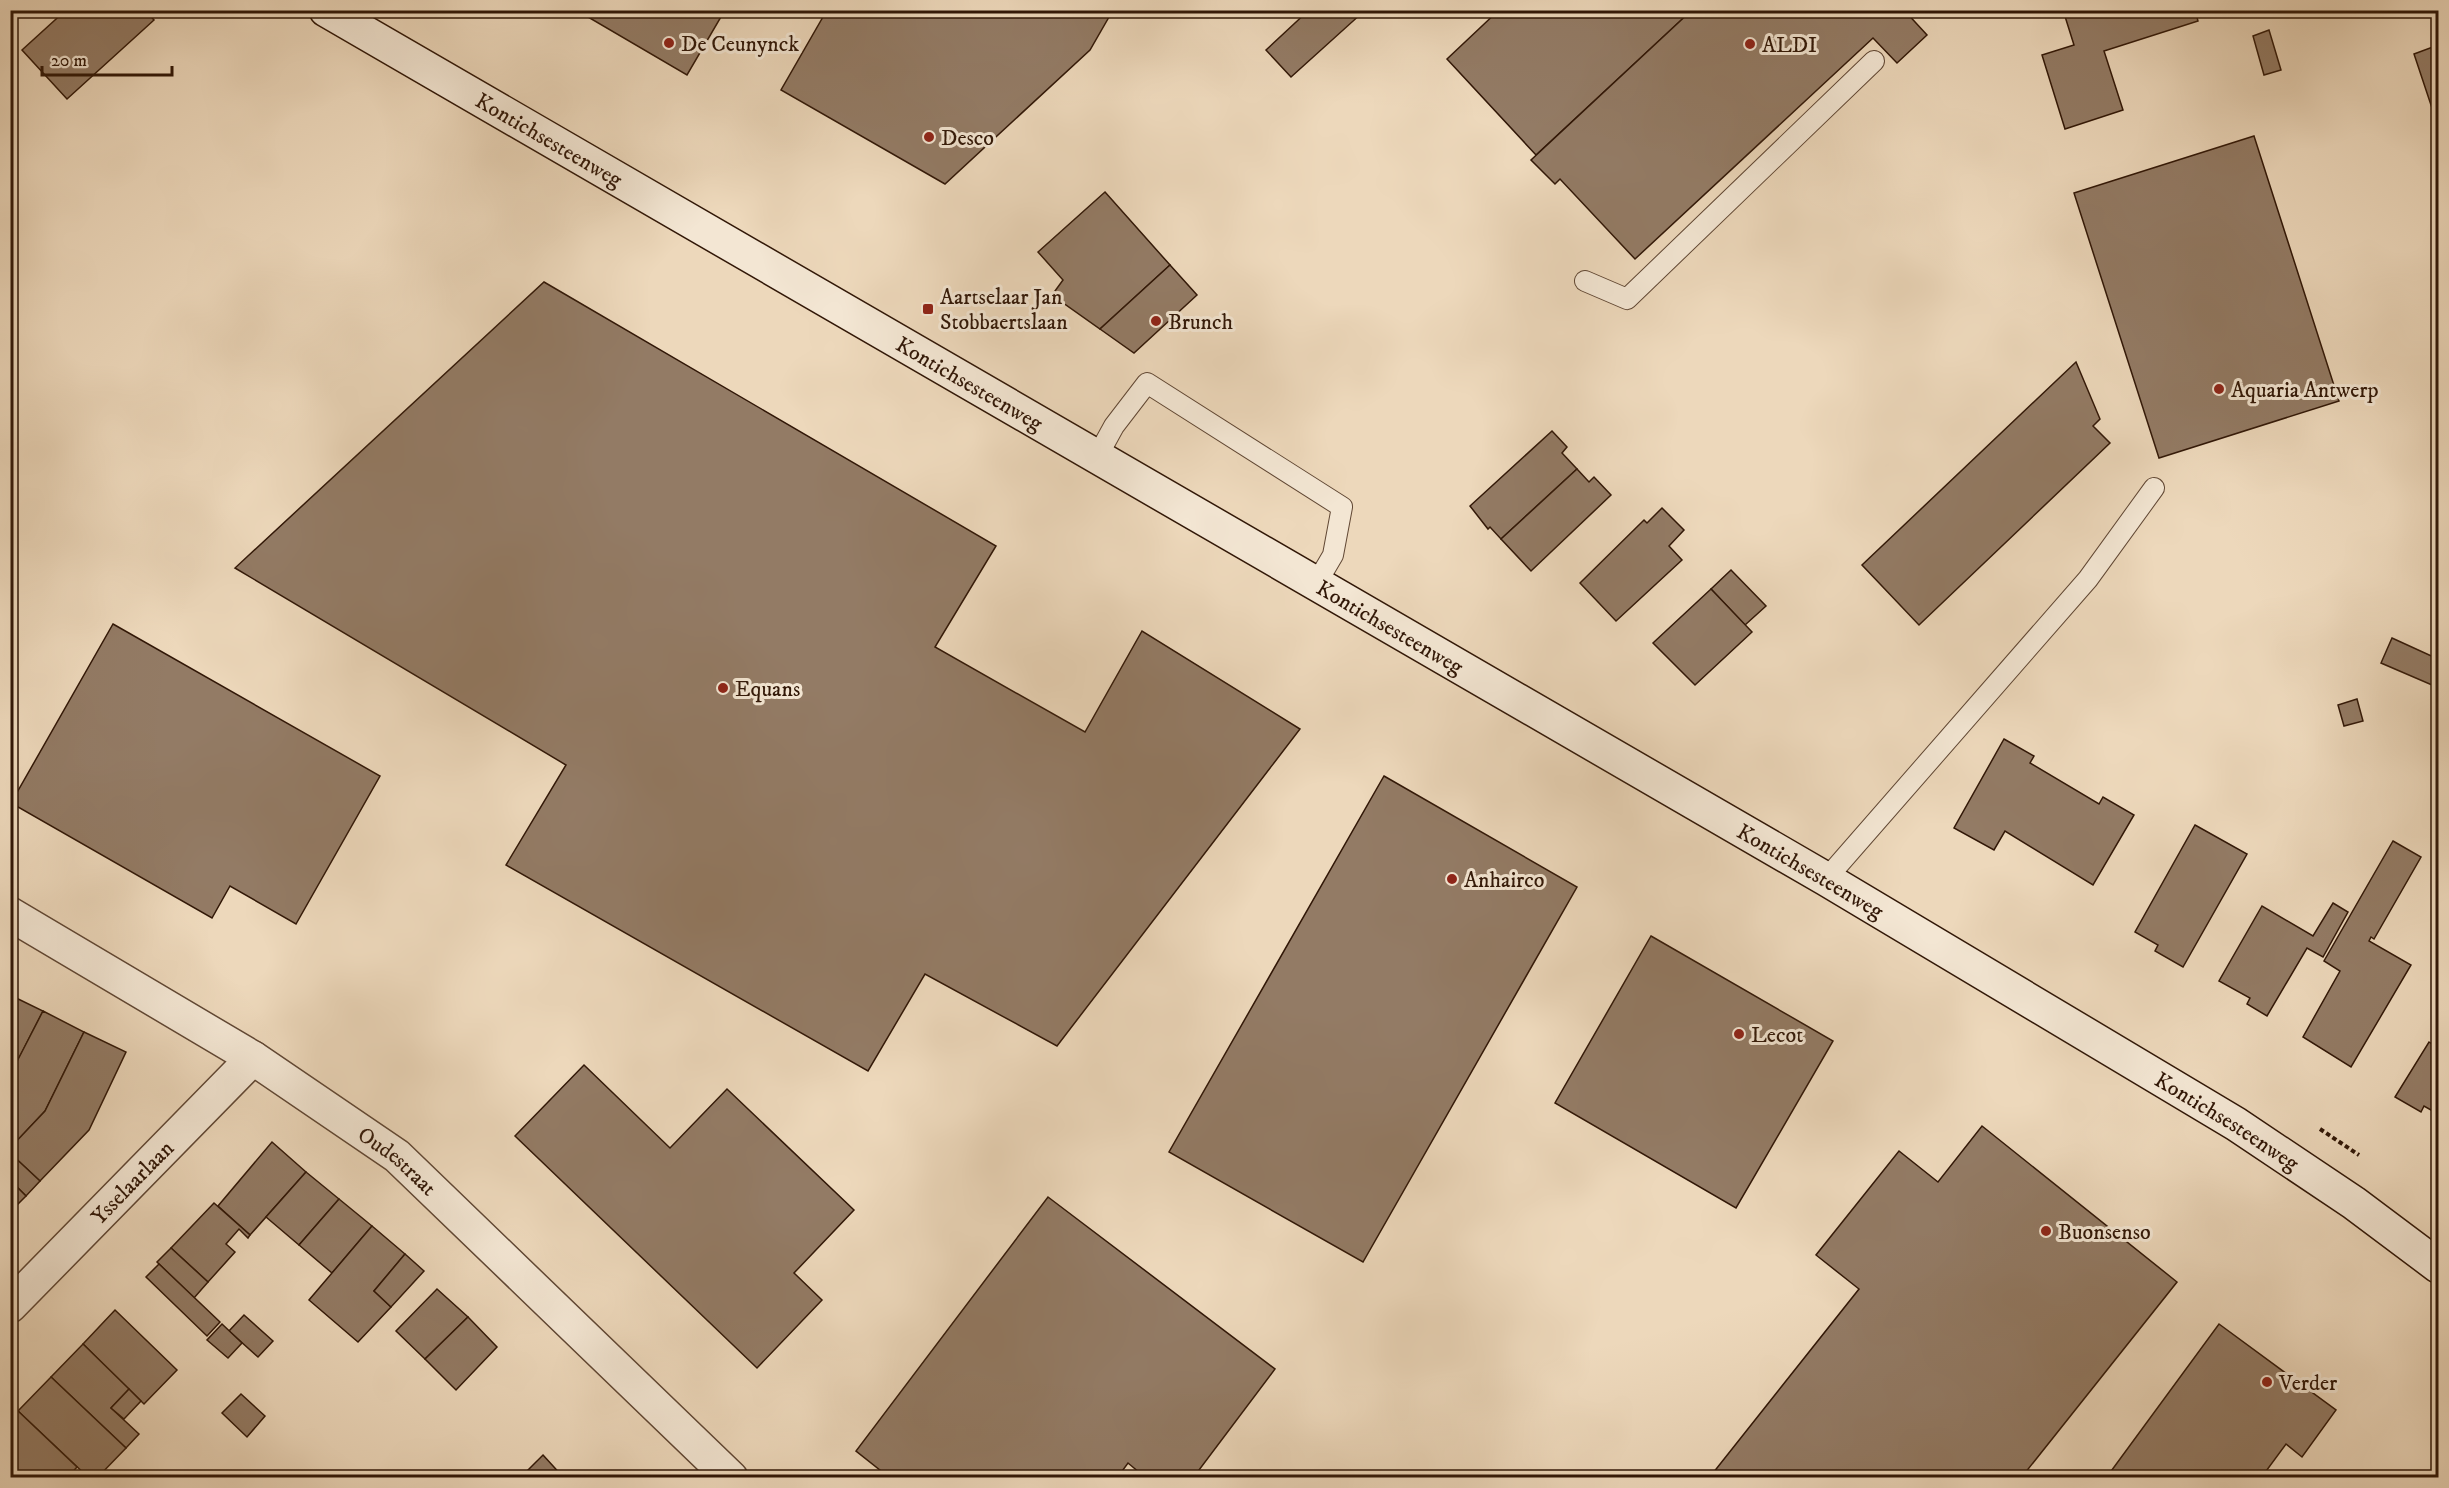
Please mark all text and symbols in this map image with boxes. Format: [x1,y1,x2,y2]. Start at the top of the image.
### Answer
place label: De Ceunynck [681,31,799,58]
place label: ALDI [1762,32,1817,59]
marker: De Ceunynck [662,36,676,50]
marker: ALDI [1743,37,1757,51]
scale bar [42,39,172,77]
text: 20 m [51,50,87,72]
street label: Kontichsesteenweg [470,87,627,194]
place label: Desco [941,125,994,152]
marker: Desco [922,130,936,144]
place label: Aartselaar Jan Stobbaertslaan [940,284,1068,336]
marker: Aartselaar Jan Stobbaertslaan [921,302,935,316]
place label: Brunch [1168,309,1234,336]
marker: Brunch [1149,314,1163,328]
street label: Kontichsesteenweg [891,331,1048,438]
place label: Aquaria Antwerp [2231,377,2379,404]
marker: Aquaria Antwerp [2212,382,2226,396]
street label: Kontichsesteenweg [1311,575,1468,681]
place label: Equans [735,676,800,703]
marker: Equans [716,681,730,695]
street label: Kontichsesteenweg [1732,818,1888,925]
place label: Anhairco [1464,867,1544,894]
marker: Anhairco [1445,872,1459,886]
place label: Lecot [1751,1022,1803,1049]
marker: Lecot [1732,1027,1746,1041]
street label: Kontichsesteenweg [2149,1067,2304,1178]
street label: Oudestraat [352,1121,442,1202]
street label: Ysselaarlaan [86,1135,180,1230]
place label: Buonsenso [2058,1219,2151,1246]
marker: Buonsenso [2039,1224,2053,1238]
place label: Verder [2278,1370,2338,1397]
marker: Verder [2260,1375,2274,1389]

